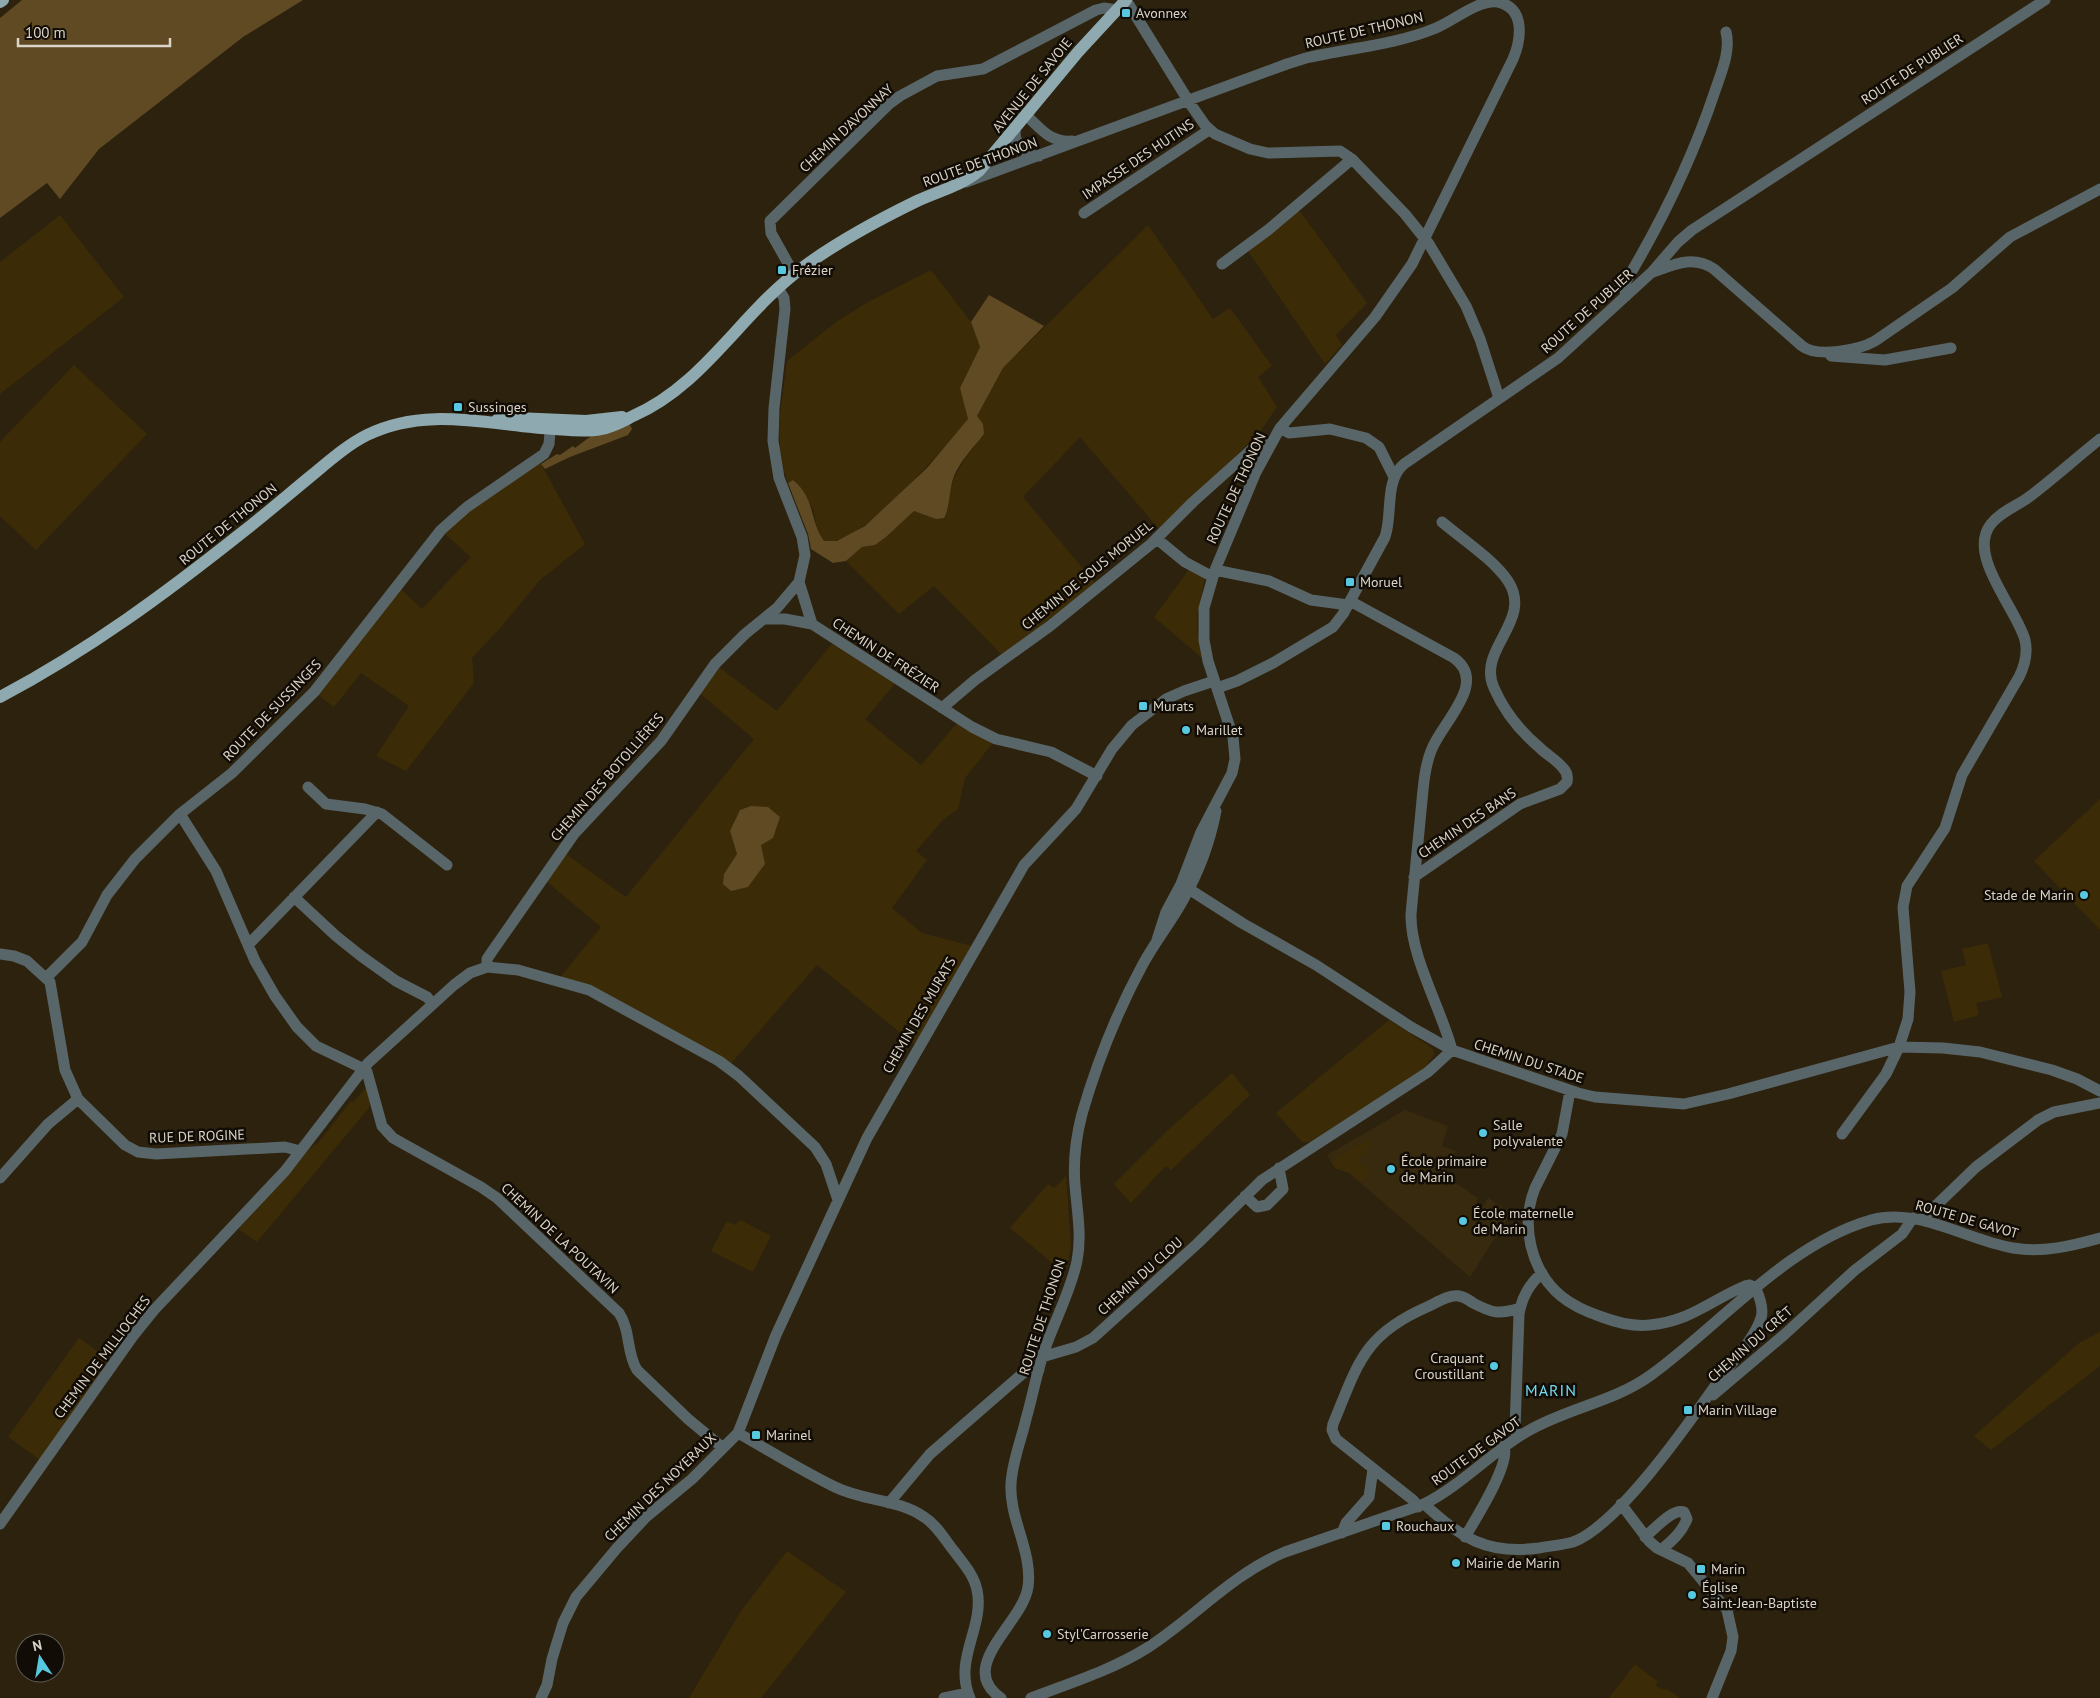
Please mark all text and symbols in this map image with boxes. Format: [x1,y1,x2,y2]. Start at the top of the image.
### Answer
place label: Avonnex [1136,4,1187,22]
marker: Avonnex [1120,7,1132,19]
street label: ROUTE DE THONON [1303,8,1425,52]
scale bar [18,15,170,47]
text: 100 m [25,23,66,42]
street label: ROUTE DE PUBLIER [1858,29,1966,109]
street label: AVENUE DE SAVOIE [988,34,1076,136]
street label: CHEMIN D'AVONNAY [795,80,897,176]
street label: IMPASSE DES HUTINS [1078,115,1198,203]
street label: ROUTE DE THONON [920,133,1040,191]
place label: Frézier [792,261,833,279]
marker: Frézier [776,264,788,276]
street label: ROUTE DE PUBLIER [1537,265,1637,357]
place label: Sussinges [468,398,527,416]
marker: Sussinges [452,401,464,413]
street label: ROUTE DE THONON [1202,430,1270,546]
street label: ROUTE DE THONON [175,479,281,569]
street label: CHEMIN DE SOUS MORUEL [1018,516,1156,634]
place label: Moruel [1360,573,1402,591]
marker: Moruel [1344,576,1356,588]
street label: CHEMIN DE FRÉZIER [829,614,943,696]
street label: ROUTE DE SUSSINGES [219,655,325,765]
place label: Murats [1153,697,1194,715]
marker: Murats [1137,700,1149,712]
street label: CHEMIN DES BOTOLLIÈRES [546,709,668,845]
place label: Marillet [1196,721,1243,739]
marker: Marillet [1180,724,1192,736]
street label: CHEMIN DES BANS [1415,784,1519,862]
place label: Stade de Marin [1984,886,2074,904]
marker: Stade de Marin [2078,889,2090,901]
street label: CHEMIN DES MURATS [878,953,960,1077]
street label: CHEMIN DU STADE [1472,1035,1586,1087]
place label: Salle polyvalente [1493,1116,1563,1150]
street label: RUE DE ROGINE [149,1125,245,1147]
marker: Salle polyvalente [1477,1127,1489,1139]
place label: École primaire de Marin [1401,1152,1487,1186]
marker: École primaire de Marin [1385,1163,1397,1175]
street label: CHEMIN DE LA POUTAVIN [497,1179,623,1297]
street label: ROUTE DE GAVOT [1913,1196,2021,1242]
place label: École maternelle de Marin [1473,1204,1574,1238]
marker: École maternelle de Marin [1457,1215,1469,1227]
street label: CHEMIN DU CLOU [1094,1233,1186,1319]
street label: ROUTE DE THONON [1015,1257,1069,1377]
street label: CHEMIN DE MILLIOCHES [50,1292,154,1422]
street label: CHEMIN DU CRÊT [1704,1302,1796,1386]
place label: Craquant Croustillant [1415,1349,1484,1383]
marker: Craquant Croustillant [1488,1360,1500,1372]
district label: MARIN [1525,1380,1577,1400]
place label: Marin Village [1698,1401,1777,1419]
marker: Marin Village [1682,1404,1694,1416]
street label: ROUTE DE GAVOT [1428,1412,1524,1489]
place label: Marinel [766,1426,811,1444]
street label: CHEMIN DES NOYERAUX [600,1429,720,1545]
marker: Marinel [750,1429,762,1441]
place label: Rouchaux [1396,1517,1454,1535]
marker: Rouchaux [1380,1520,1392,1532]
place label: Mairie de Marin [1466,1554,1560,1572]
marker: Mairie de Marin [1450,1557,1462,1569]
place label: Marin [1711,1560,1745,1578]
marker: Marin [1695,1563,1707,1575]
place label: Église Saint-Jean-Baptiste [1702,1578,1817,1612]
marker: Église Saint-Jean-Baptiste [1686,1589,1698,1601]
place label: Styl'Carrosserie [1057,1625,1149,1643]
marker: Styl'Carrosserie [1041,1628,1053,1640]
north arrow [15,1633,65,1683]
text: N [31,1636,44,1655]

